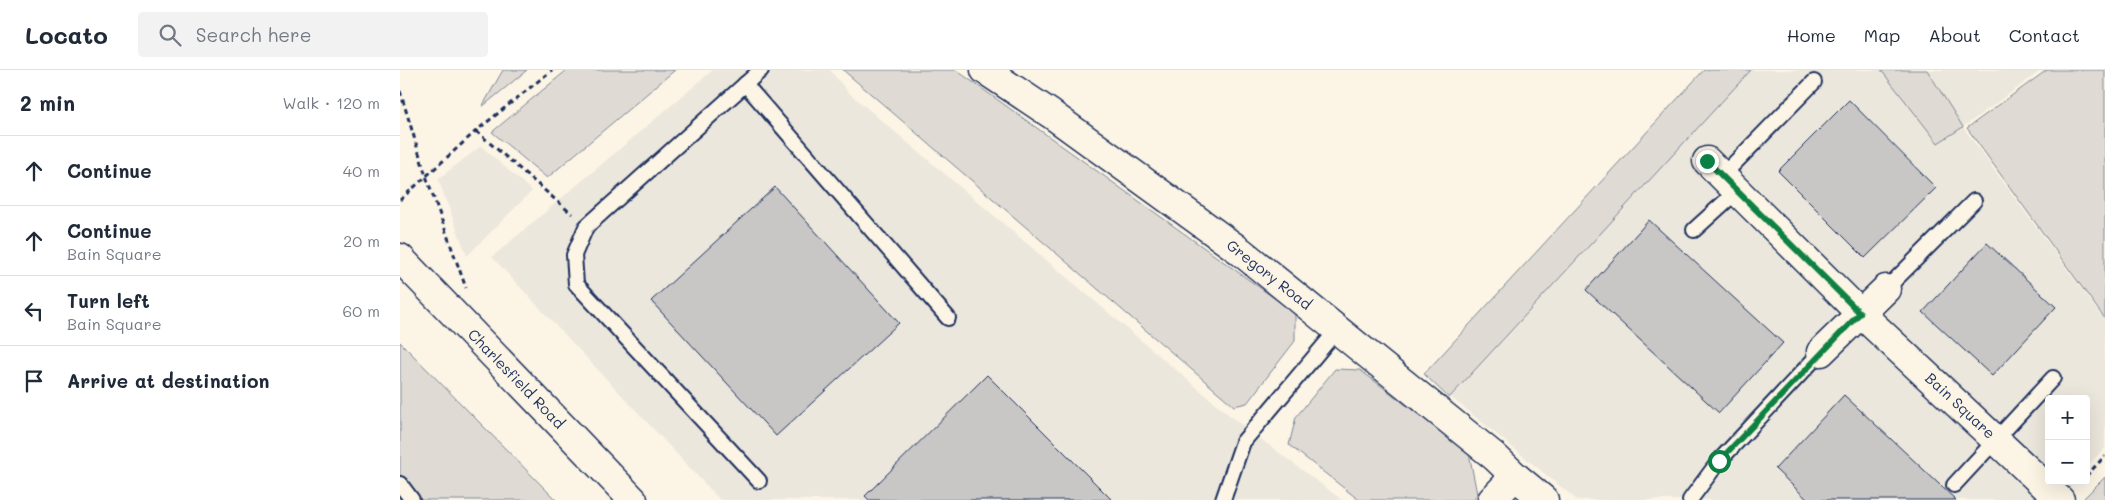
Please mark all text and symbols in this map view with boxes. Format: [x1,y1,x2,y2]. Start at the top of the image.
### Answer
search box [138,12,488,57]
text: Locato [25,19,108,50]
icon: search [156,21,184,49]
text: Search here [196,22,311,47]
text: Home [1787,23,1836,47]
text: Map [1864,23,1900,47]
text: About [1928,23,1981,47]
text: Contact [2009,23,2080,47]
text: 2 min [20,89,75,116]
text: Walk · 120 m [282,92,380,113]
route end [1696,150,1719,173]
icon: ahead [20,157,48,185]
text: Continue [67,158,152,183]
text: 40 m [343,160,380,181]
text: Continue [67,218,152,243]
icon: ahead [20,227,48,255]
text: 20 m [343,230,380,251]
street label: Gregory Road [1223,235,1316,314]
text: Bain Square [67,243,162,264]
text: Turn left [67,288,150,313]
icon: left [20,297,48,325]
text: 60 m [343,300,380,321]
text: Bain Square [67,313,162,334]
street label: Charlesfield Road [464,324,570,433]
icon: arrive [20,367,48,395]
text: Arrive at destination [67,368,270,393]
street label: Bain Square [1921,368,2000,443]
map controls [2045,395,2090,485]
button: + [2045,395,2090,440]
button: − [2045,440,2090,485]
route start [1708,450,1731,473]

